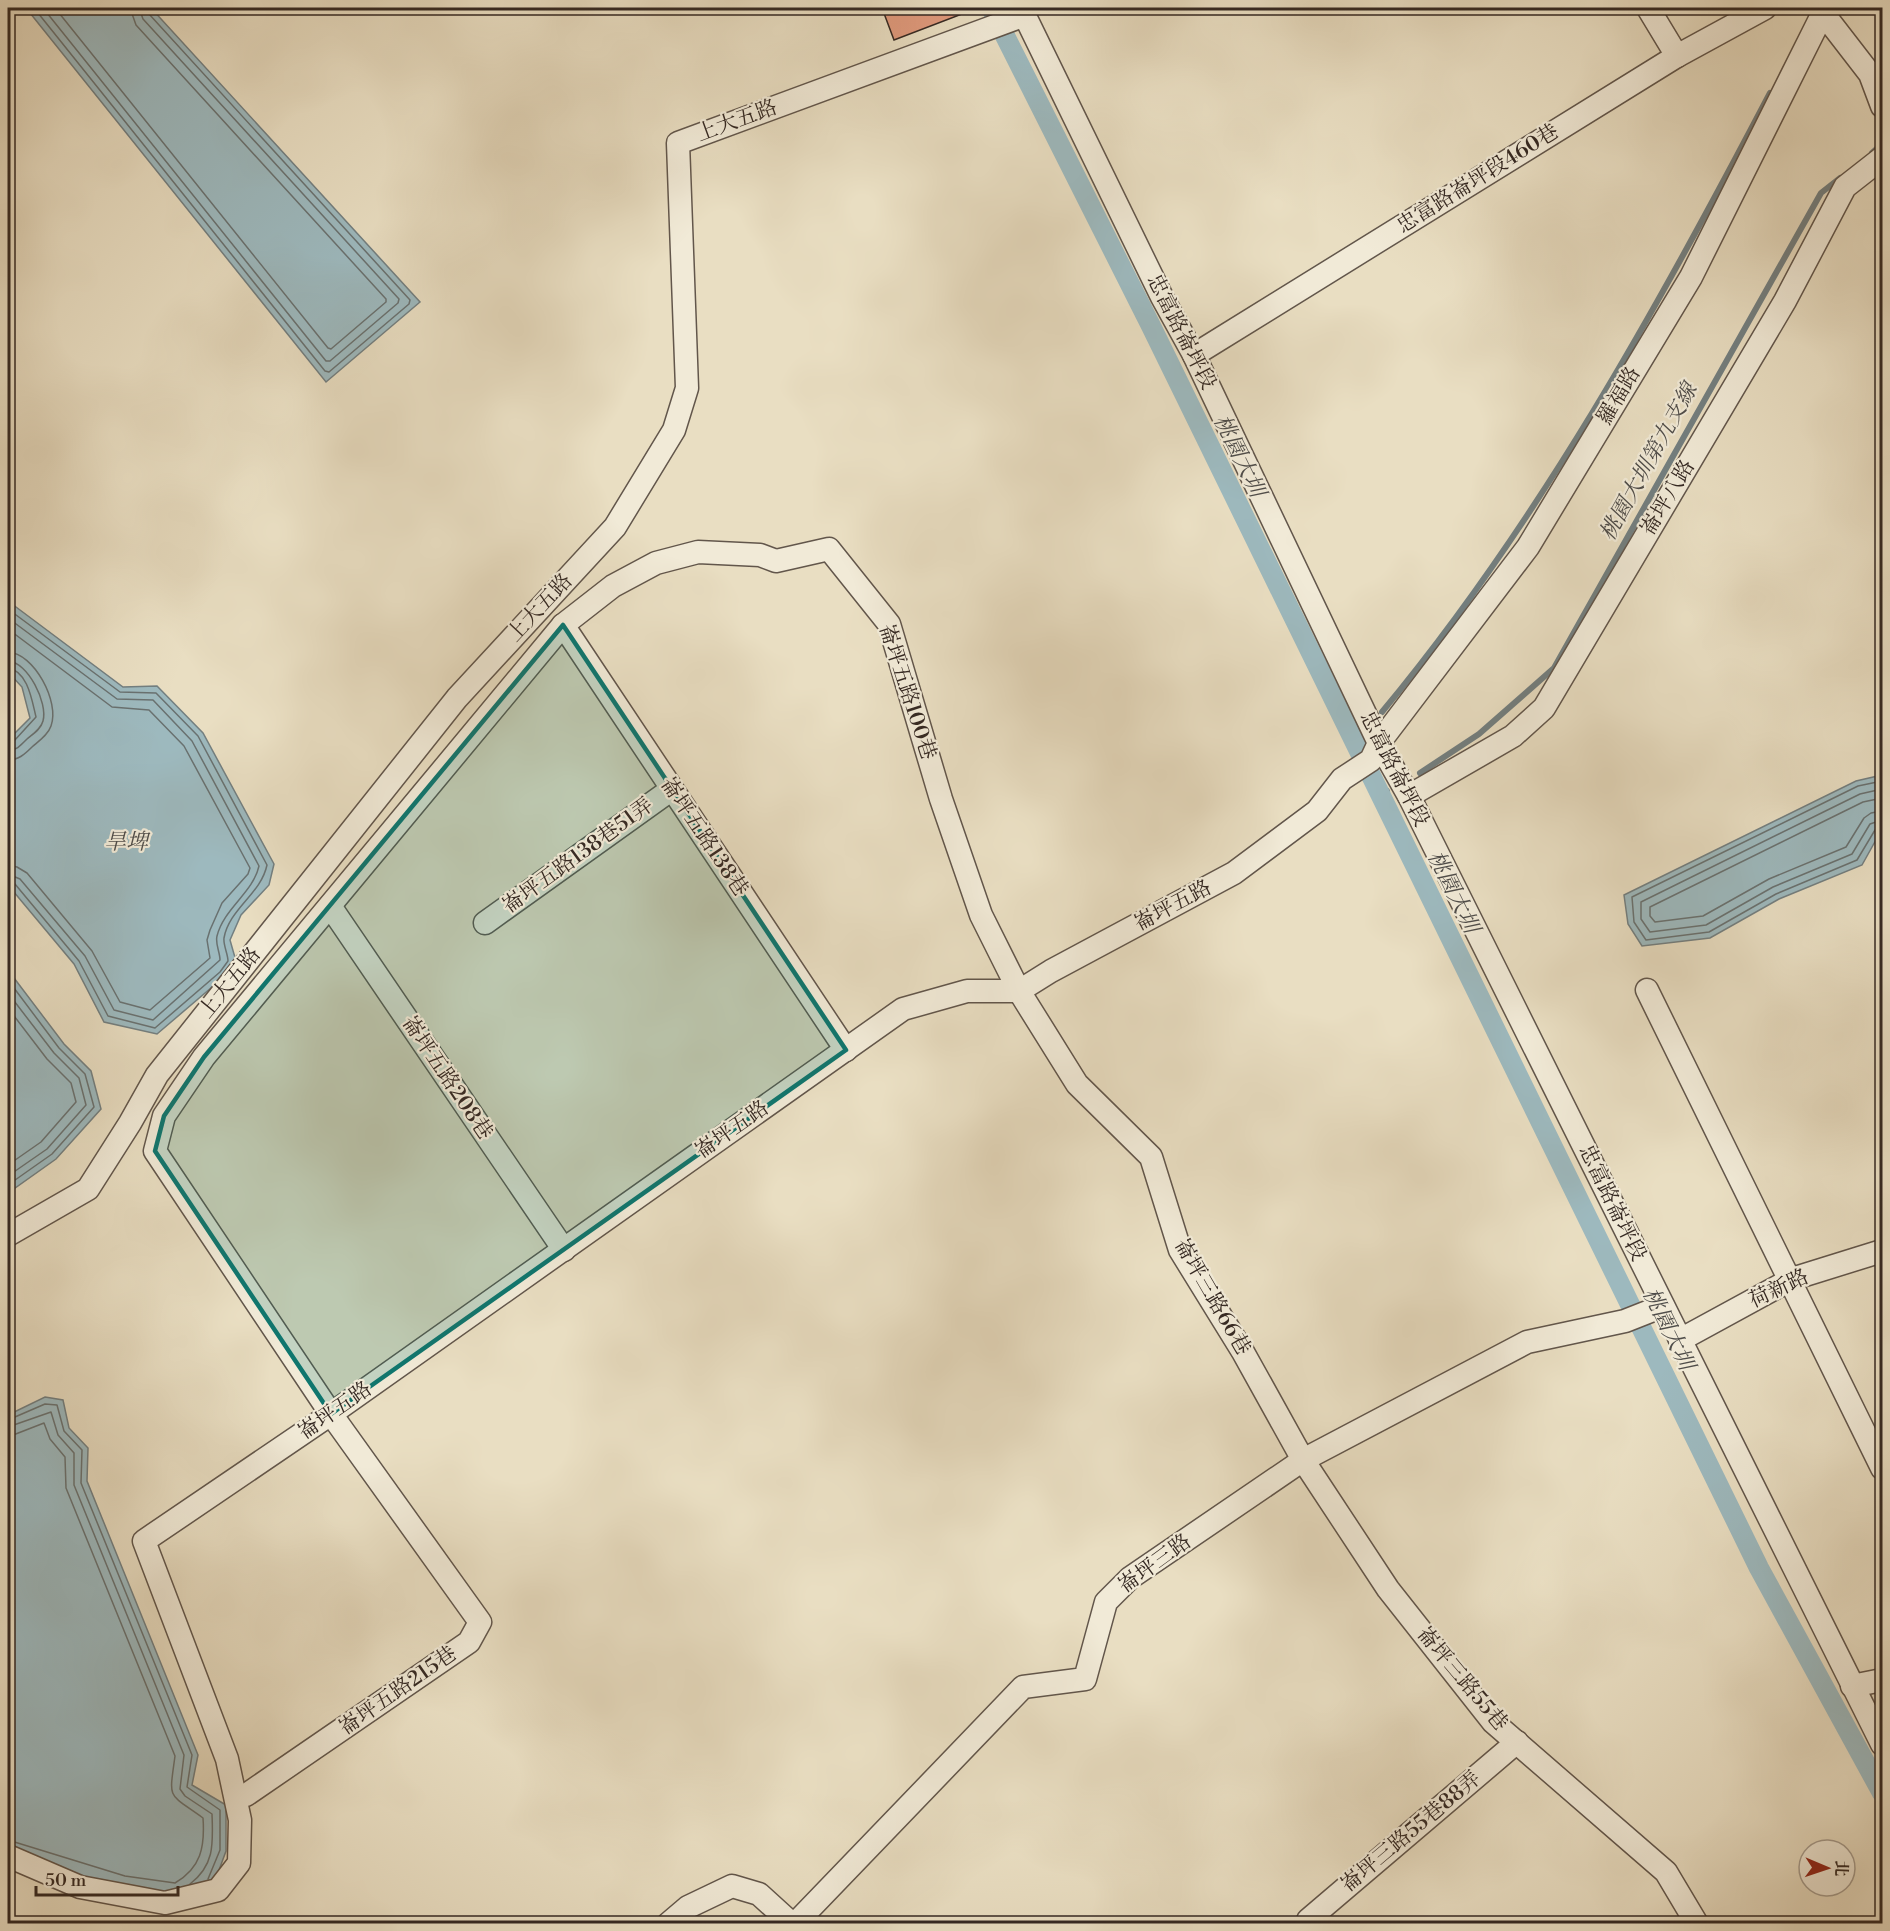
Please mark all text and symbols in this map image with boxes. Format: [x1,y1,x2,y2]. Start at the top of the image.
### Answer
street label: 上大五路 [693,94,781,148]
street label: 忠富路崙坪段460巷 [1392,119,1564,239]
street label: 忠富路崙坪段 [1141,270,1221,394]
street label: 羅福路 [1592,362,1646,430]
water label: 桃園大圳第九支線 [1595,377,1704,546]
water label: 桃園大圳 [1208,411,1272,505]
street label: 崙坪八路 [1635,455,1701,541]
street label: 上大五路 [502,568,578,648]
street label: 崙坪五路100巷 [873,621,941,763]
street label: 忠富路崙坪段 [1354,707,1434,831]
street label: 崙坪五路138巷 [654,772,754,902]
street label: 崙坪五路138巷51弄 [497,793,659,919]
water label: 旱埤 [104,829,151,856]
water label: 桃園大圳 [1422,847,1486,941]
street label: 崙坪五路 [1130,875,1216,937]
street label: 上大五路 [193,942,267,1024]
street label: 崙坪五路208巷 [396,1011,498,1145]
street label: 崙坪五路 [690,1095,774,1165]
street label: 忠富路崙坪段 [1573,1141,1651,1265]
street label: 崙坪三路66巷 [1168,1234,1256,1360]
street label: 荷新路 [1745,1264,1813,1314]
water label: 桃園大圳 [1637,1284,1701,1378]
street label: 崙坪五路 [293,1376,377,1446]
street label: 崙坪三路 [1113,1529,1197,1599]
street label: 崙坪三路55巷 [1411,1622,1513,1736]
street label: 崙坪五路215巷 [334,1641,462,1741]
street label: 崙坪三路55巷88弄 [1336,1766,1486,1898]
north arrow [1797,1838,1857,1898]
scale bar [36,1859,178,1897]
text: 北 [1831,1860,1851,1877]
text: 50 m [45,1869,87,1892]

